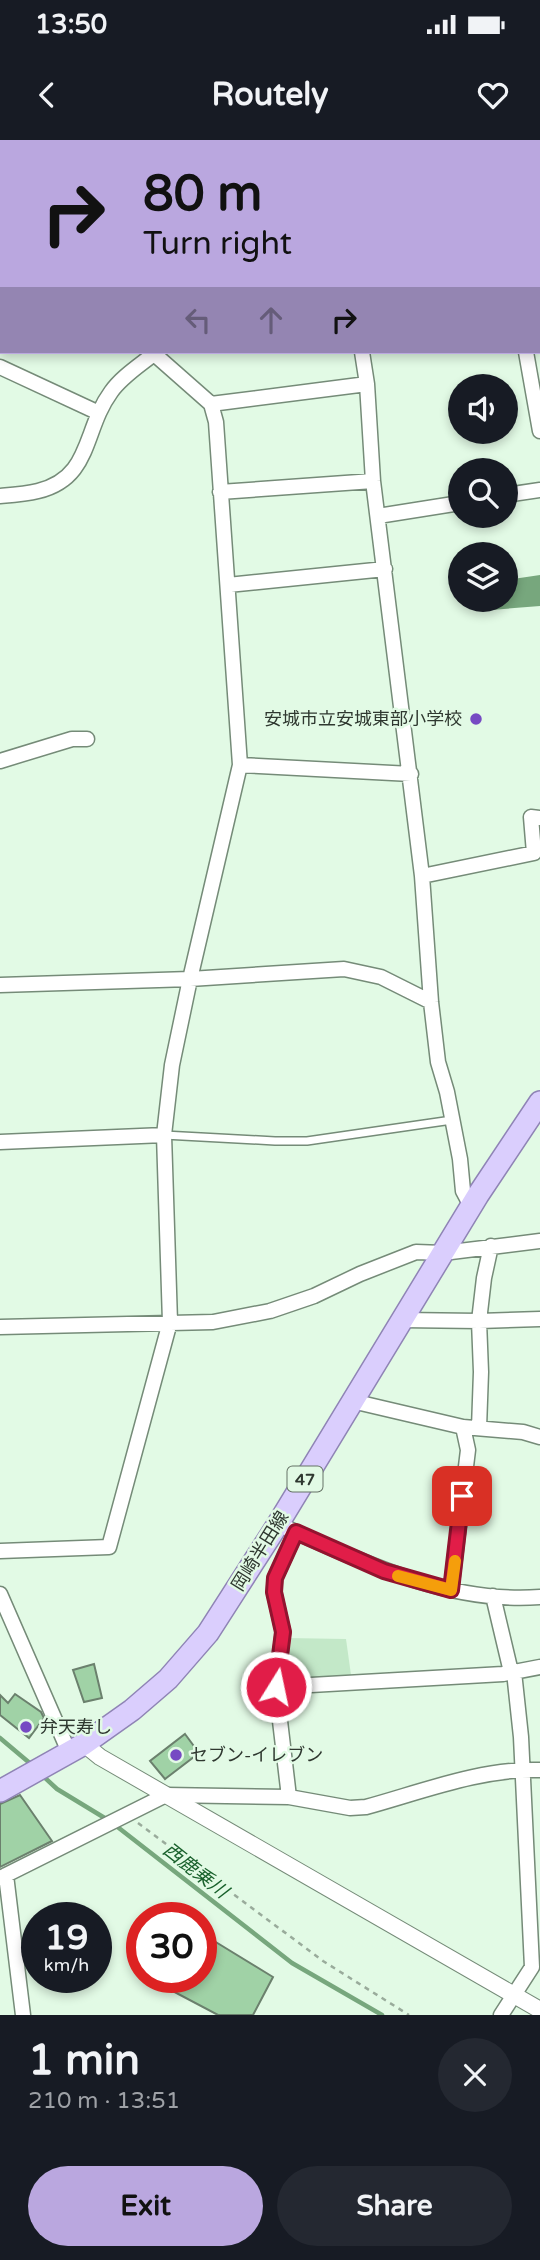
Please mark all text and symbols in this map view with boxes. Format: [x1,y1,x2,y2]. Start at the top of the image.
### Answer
text: 13:50 [35,9,107,40]
icon: back [28,76,66,114]
text: Routely [212,76,329,114]
icon: heart [474,76,512,114]
text: 80 m [143,165,262,224]
icon: right [28,168,119,259]
text: Turn right [143,225,292,263]
icon: left [179,301,217,339]
icon: ahead [252,301,290,339]
icon: right [325,301,363,339]
map controls [448,374,518,612]
button: sound [448,374,518,444]
button: search [448,458,518,528]
button: layers [448,542,518,612]
place label: 安城市立安城東部小学校 [264,708,462,730]
marker: 安城市立安城東部小学校 [468,711,484,727]
road number: 47 [288,1466,322,1492]
pin [432,1466,492,1526]
icon: arrive [443,1477,481,1515]
street label: 岡崎半田線 [227,1507,293,1595]
position arrow [239,1650,313,1724]
place label: 弁天寿し [40,1716,112,1738]
marker: 弁天寿し [18,1719,34,1735]
place label: セブン-イレブン [190,1744,323,1766]
marker: セブン-イレブン [168,1747,184,1763]
water label: 西鹿乗川 [159,1839,234,1904]
speed limit sign: 30 [126,1902,217,1993]
text: 19 [45,1917,88,1959]
text: km/h [44,1954,89,1976]
text: 1 min [28,2035,140,2086]
button: close [438,2038,512,2112]
text: 210 m · 13:51 [28,2087,180,2115]
button: Exit [28,2166,263,2246]
button: Share [277,2166,512,2246]

